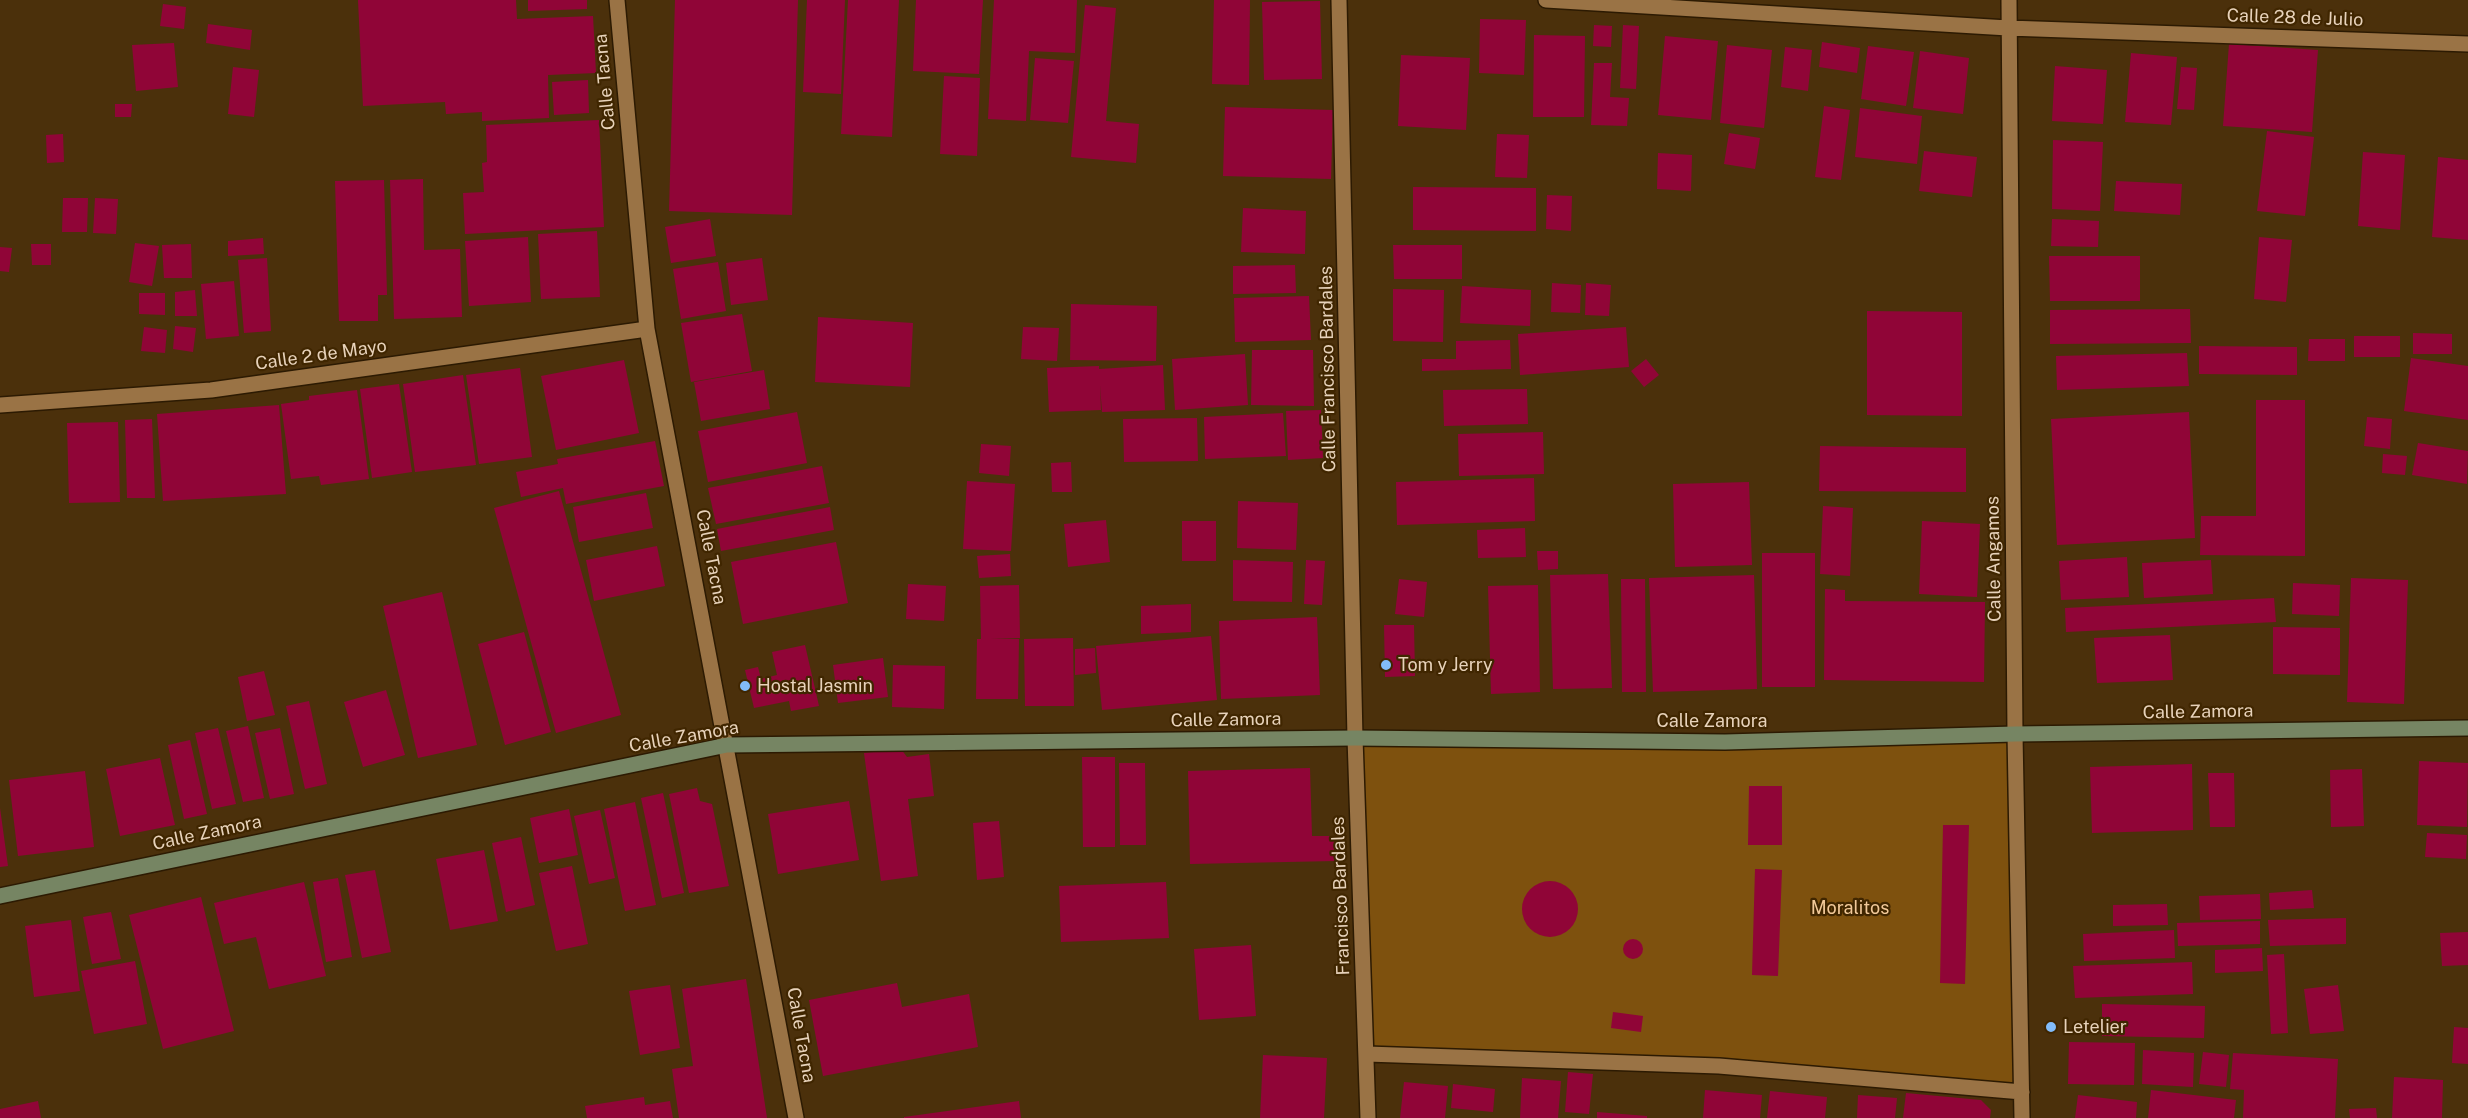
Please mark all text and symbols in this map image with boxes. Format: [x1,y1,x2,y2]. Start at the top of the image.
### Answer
street label: Calle 28 de Julio [2226,5,2364,31]
street label: Calle Tacna [590,33,620,131]
street label: Calle Francisco Bardales [1315,266,1341,472]
street label: Calle 2 de Mayo [254,335,388,375]
street label: Calle Angamos [1982,496,2006,622]
street label: Calle Tacna [691,508,731,606]
place label: Tom y Jerry [1398,654,1493,676]
marker: Tom y Jerry [1379,658,1393,672]
place label: Hostal Jasmin [757,675,873,697]
marker: Hostal Jasmin [738,679,752,693]
street label: Calle Zamora [2142,700,2254,724]
street label: Calle Zamora [1170,708,1282,732]
street label: Calle Zamora [1657,710,1767,732]
street label: Calle Zamora [628,717,740,757]
street label: Calle Zamora [151,811,263,855]
street label: Francisco Bardales [1327,816,1355,976]
park label: Moralitos [1811,897,1889,919]
street label: Calle Tacna [782,986,820,1084]
place label: Letelier [2063,1016,2127,1038]
marker: Letelier [2044,1020,2058,1034]

